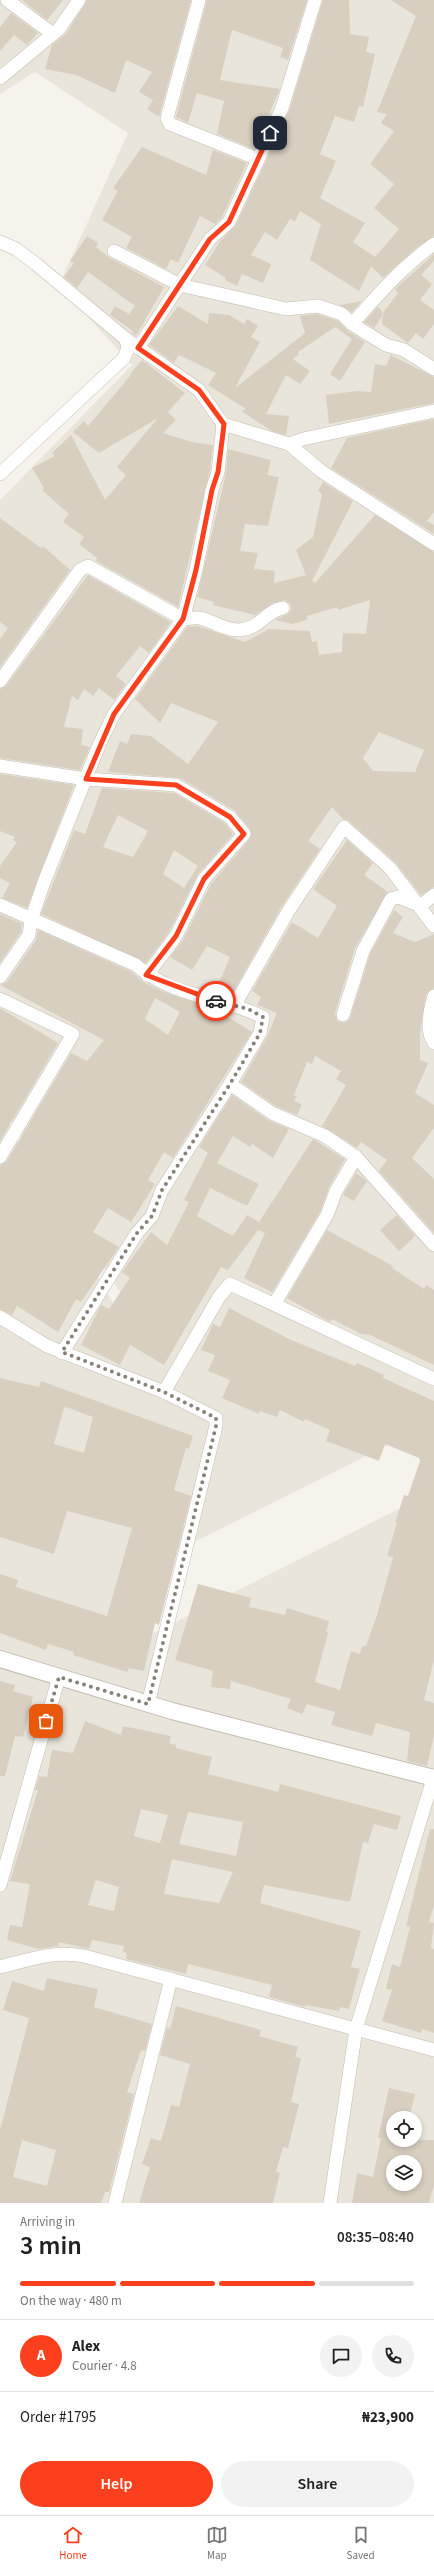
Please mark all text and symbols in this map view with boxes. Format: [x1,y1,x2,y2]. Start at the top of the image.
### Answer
pin [253,116,287,150]
icon: home [259,122,281,144]
courier [196,981,236,1021]
icon: car [205,990,227,1012]
pin [29,1704,63,1738]
icon: bag [35,1710,57,1732]
map controls [386,2111,422,2191]
button: locate [386,2111,422,2147]
button: layers [386,2155,422,2191]
text: Arriving in [20,2213,75,2231]
text: 3 min [20,2227,82,2264]
text: 08:35–08:40 [337,2227,414,2248]
text: On the way · 480 m [20,2292,122,2310]
button: chat [320,2335,362,2377]
button: phone [372,2335,414,2377]
text: Alex [72,2336,100,2357]
text: A [37,2345,45,2366]
text: Courier · 4.8 [72,2357,137,2375]
text: Order #1795 [20,2407,96,2428]
text: ₦23,900 [362,2407,414,2428]
button: Help [20,2461,213,2507]
button: Share [221,2461,414,2507]
tab: Home [59,2524,87,2563]
tab: Map [206,2524,228,2563]
tab: Saved [347,2524,375,2563]

